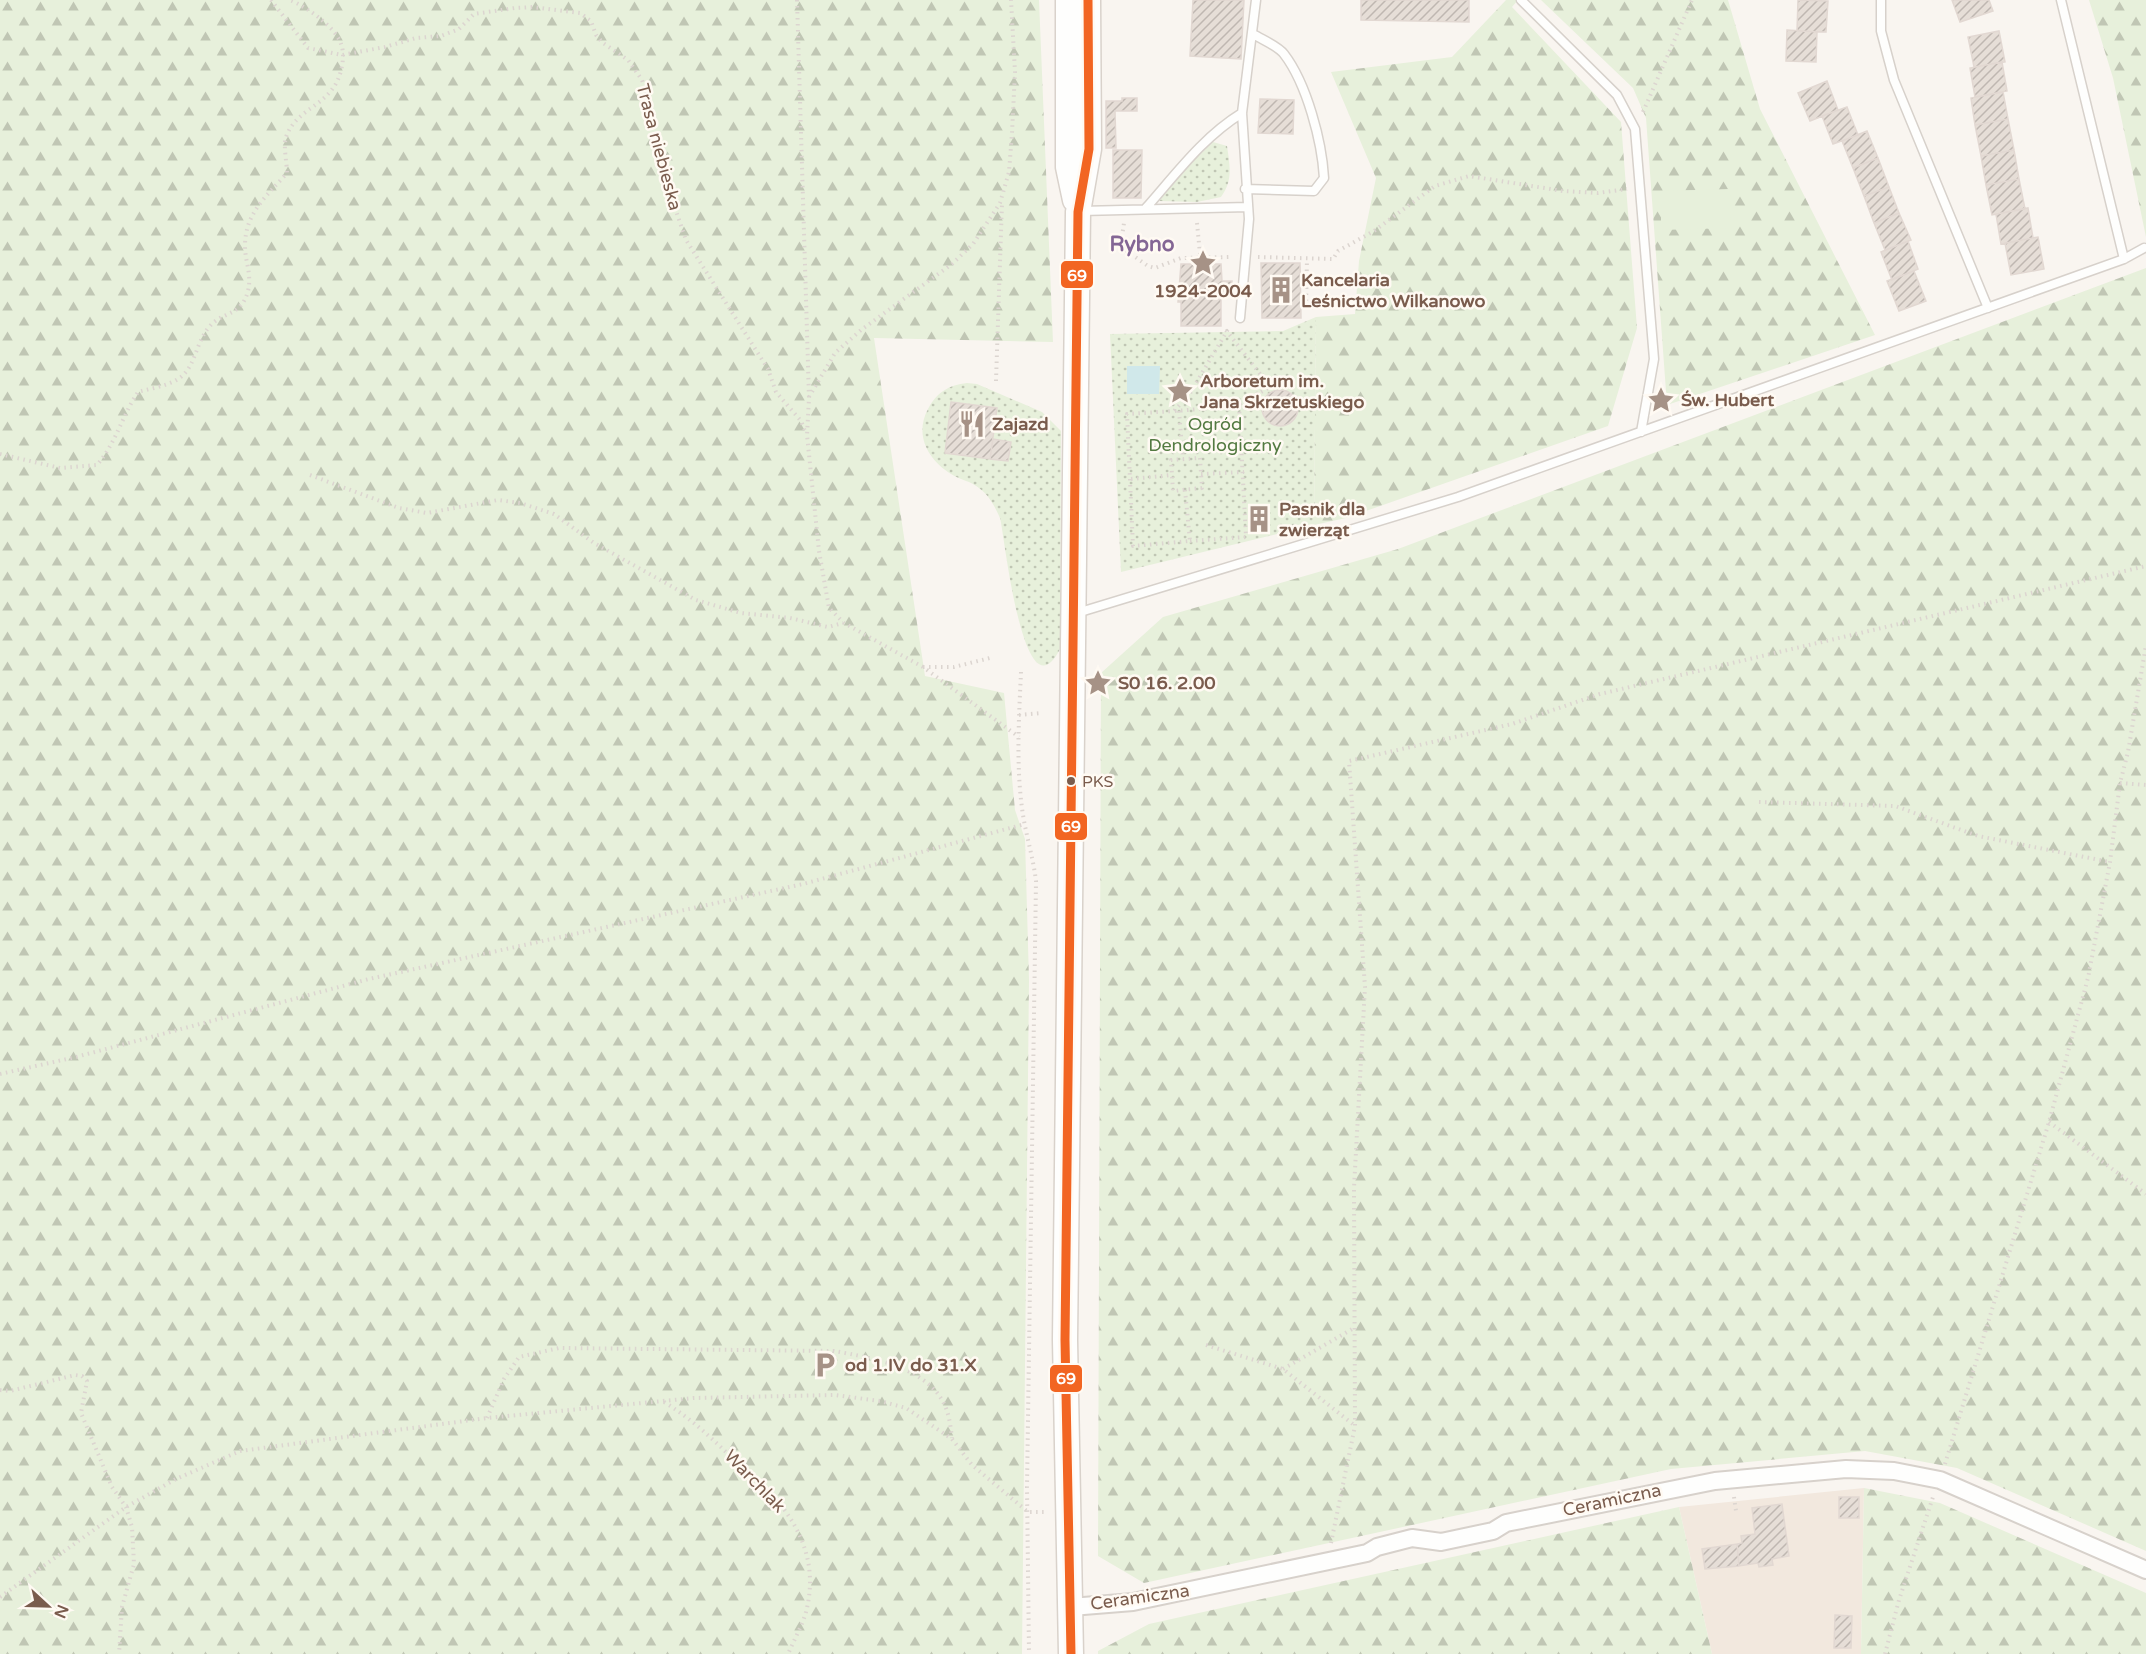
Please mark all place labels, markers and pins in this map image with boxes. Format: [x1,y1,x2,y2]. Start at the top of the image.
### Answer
place icon: 1924-2004 [1188,248,1218,278]
place label: Kancelaria Leśnictwo Wilkanowo [1301,269,1485,312]
building icon: Kancelaria Leśnictwo Wilkanowo [1266,275,1296,305]
place label: 1924-2004 [1154,280,1253,302]
place label: Arboretum im. Jana Skrzetuskiego [1199,370,1364,413]
place icon: Arboretum im. Jana Skrzetuskiego [1165,376,1195,406]
place icon: Św. Hubert [1646,385,1676,415]
place label: Św. Hubert [1681,389,1774,411]
restaurant icon: Zajazd [957,409,987,439]
place label: Zajazd [992,413,1049,435]
place label: Pasnik dla zwierząt [1279,498,1365,541]
building icon: Pasnik dla zwierząt [1244,504,1274,534]
place icon: S0 16. 2.00 [1083,668,1113,698]
place label: S0 16. 2.00 [1118,672,1216,694]
place label: PKS [1082,772,1113,792]
marker: PKS [1065,775,1077,787]
parking icon: od 1.IV do 31.X [810,1350,840,1380]
place label: od 1.IV do 31.X [845,1354,977,1376]

